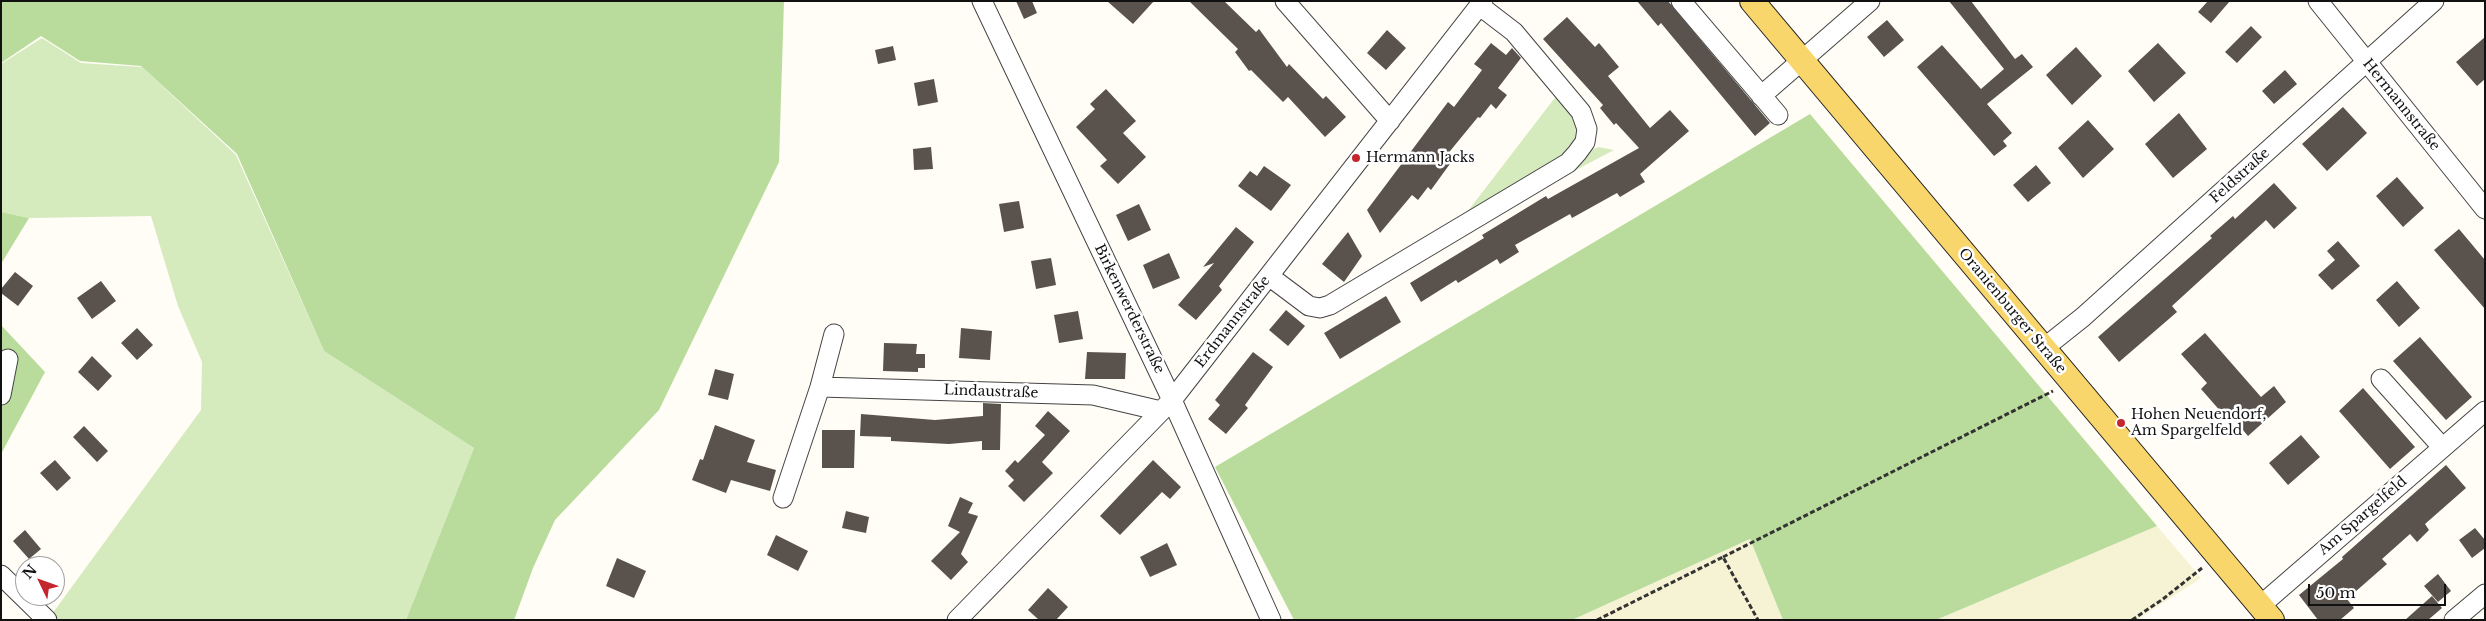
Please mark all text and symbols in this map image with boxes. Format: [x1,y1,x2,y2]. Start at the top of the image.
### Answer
street label: Hermannstraße [2359,56,2443,154]
street label: Feldstraße [2207,145,2273,207]
place label: Hermann Jacks [1366,150,1475,166]
marker: Hermann Jacks [1350,152,1362,164]
street label: Birkenwerderstraße [1090,242,1168,376]
street label: Oranienburger Straße [1955,245,2069,377]
street label: Erdmannstraße [1192,273,1274,371]
street label: Lindaustraße [943,382,1039,402]
place label: Hohen Neuendorf, Am Spargelfeld [2131,407,2266,440]
marker: Hohen Neuendorf, Am Spargelfeld [2115,417,2127,429]
street label: Am Spargelfeld [2316,473,2410,559]
north arrow [15,556,65,606]
text: N [18,561,41,583]
scale bar [2311,574,2448,606]
text: 50 m [2316,583,2356,602]

